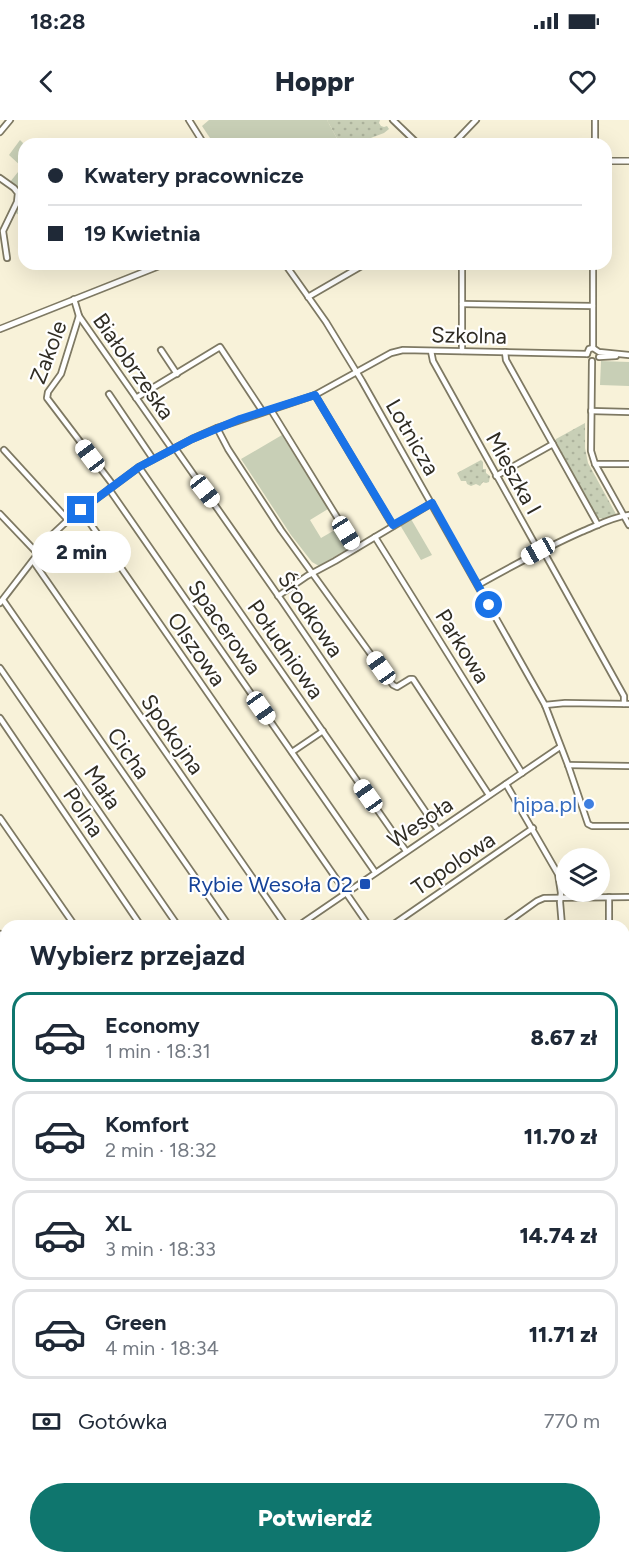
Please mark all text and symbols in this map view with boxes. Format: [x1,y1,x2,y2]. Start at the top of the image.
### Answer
text: 18:28 [30,8,86,35]
icon: back [30,65,63,98]
text: Hoppr [275,65,354,98]
icon: heart [566,65,599,98]
text: Kwatery pracownicze [84,162,304,189]
text: 19 Kwietnia [84,220,200,247]
street label: Białobrzeska [87,308,180,425]
street label: Zakole [24,317,73,388]
street label: Szkolna [431,321,507,350]
street label: Lotnicza [380,394,445,480]
street label: Mieszka I [480,427,547,519]
car [72,436,108,476]
car [187,471,223,511]
route end [67,496,94,523]
car [329,513,363,553]
callout: 2 min [32,531,130,573]
car [518,534,558,568]
text: 2 min [56,540,107,564]
street label: Środkowa [272,566,349,662]
street label: Spacerowa [182,575,267,680]
route start [475,591,502,618]
street label: Południowa [242,595,330,704]
street label: Parkowa [429,604,496,688]
street label: Olszowa [162,607,232,691]
car [363,648,399,688]
car [243,688,279,728]
street label: Spokojna [135,689,210,780]
street label: Cicha [101,722,156,784]
street label: Mała [78,760,127,814]
car [350,776,386,816]
street label: Polna [57,783,110,842]
street label: Wesoła [383,791,458,854]
place label: hipa.pl [513,791,577,818]
marker: hipa.pl [582,797,596,811]
street label: Topolowa [406,826,500,901]
map controls [556,848,610,902]
button: layers [556,848,610,902]
place label: Rybie Wesoła 02 [188,871,353,898]
marker: Rybie Wesoła 02 [358,877,372,891]
text: Wybierz przejazd [30,939,245,972]
icon: car [33,1010,87,1064]
text: Economy [105,1012,200,1039]
text: 8.67 zł [531,1024,597,1051]
text: 1 min · 18:31 [105,1039,211,1063]
icon: car [33,1109,87,1163]
text: Komfort [105,1111,189,1138]
text: 11.70 zł [524,1123,597,1150]
text: 2 min · 18:32 [105,1138,217,1162]
icon: car [33,1208,87,1262]
text: XL [105,1210,132,1237]
text: 14.74 zł [519,1222,597,1249]
text: 3 min · 18:33 [105,1237,216,1261]
icon: car [33,1307,87,1361]
text: Green [105,1309,167,1336]
text: 11.71 zł [529,1321,597,1348]
text: 4 min · 18:34 [105,1336,219,1360]
icon: cash [30,1405,63,1438]
text: Gotówka [78,1408,167,1435]
text: 770 m [544,1409,600,1433]
button: Potwierdź [30,1483,600,1552]

